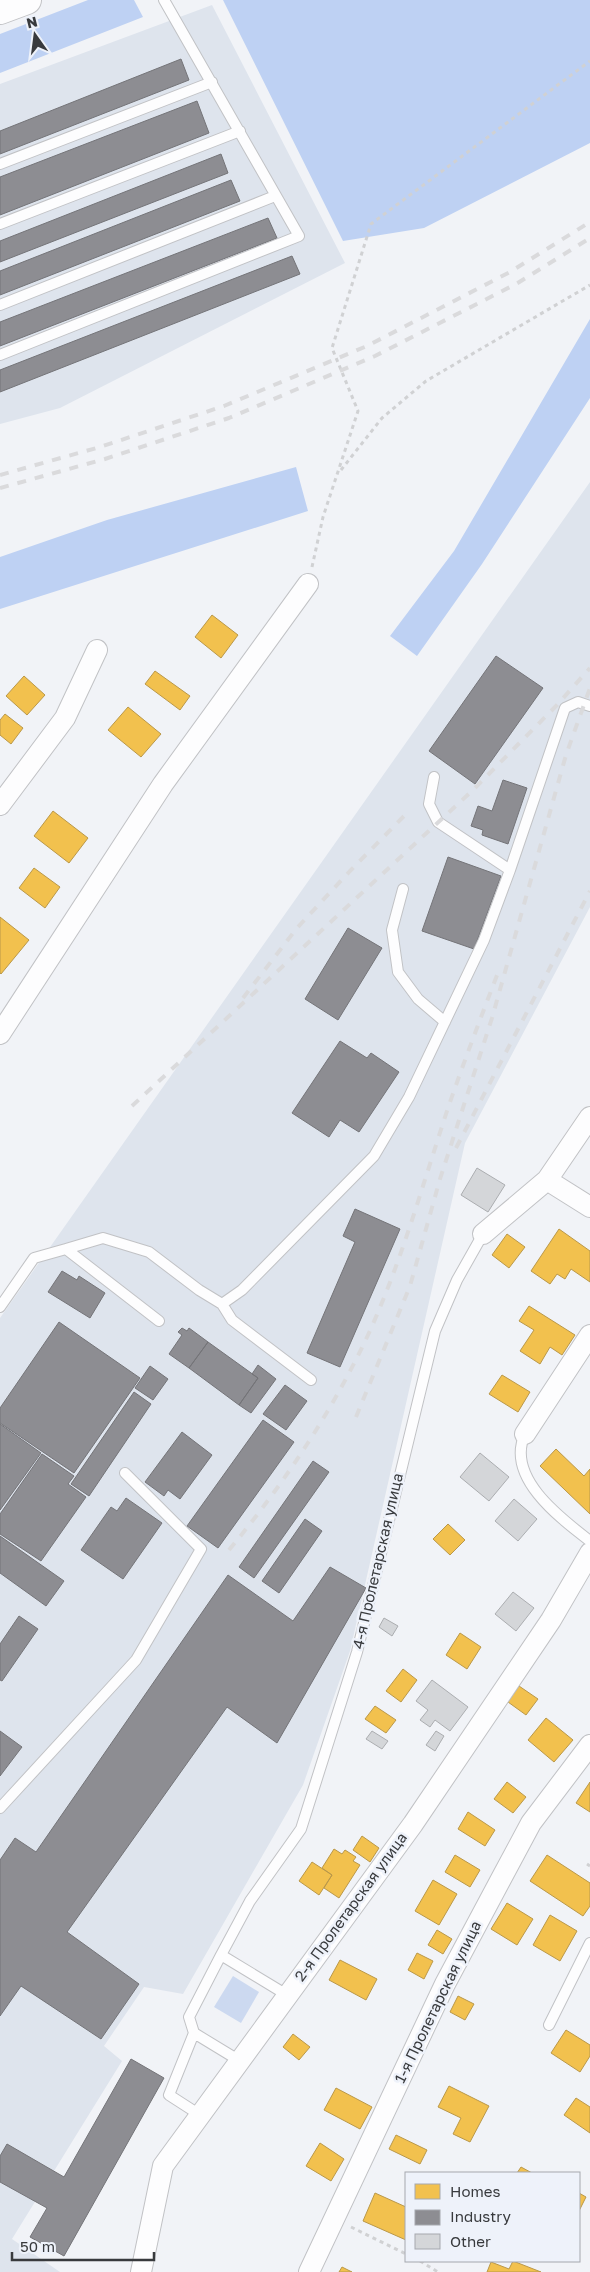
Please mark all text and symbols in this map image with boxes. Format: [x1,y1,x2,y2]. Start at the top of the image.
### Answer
north arrow [10,10,60,60]
text: N [25,12,39,31]
street label: 4-я Пролетарская улица [348,1471,406,1650]
street label: 2-я Пролетарская улица [290,1829,410,1984]
street label: 1-я Пролетарская улица [390,1918,484,2086]
legend [405,2172,580,2262]
text: Homes [450,2182,500,2200]
text: Industry [450,2207,511,2225]
scale bar [12,2230,155,2262]
text: Other [450,2232,491,2250]
text: 50 m [20,2237,55,2255]

